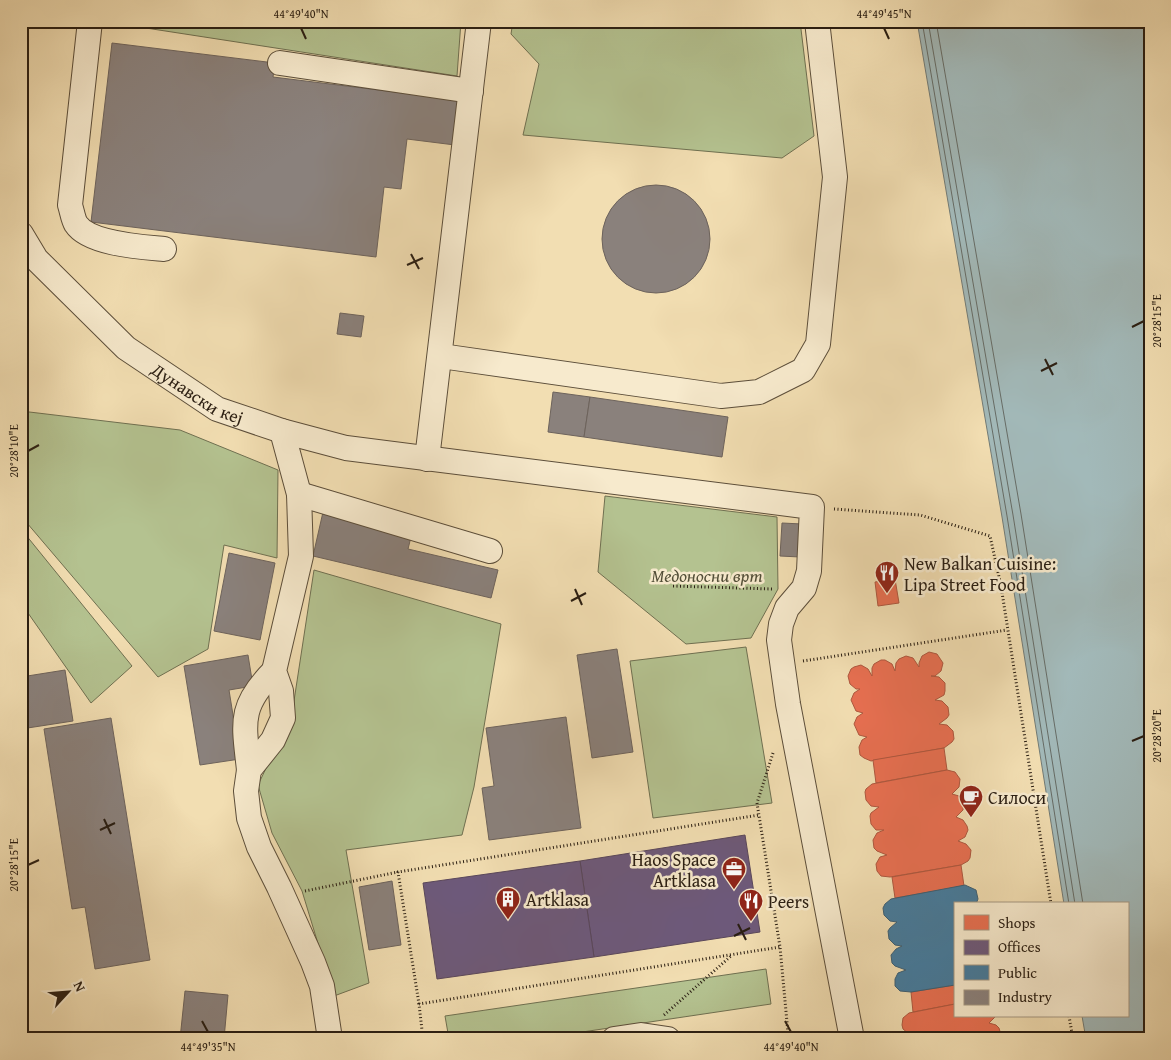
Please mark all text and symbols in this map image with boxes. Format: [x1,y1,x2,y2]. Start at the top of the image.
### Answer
text: 44°49'40"N [273,5,329,22]
text: 44°49'45"N [856,5,912,22]
text: 20°28'15"E [1148,294,1165,348]
street label: Дунавски кеј [146,355,247,431]
text: 20°28'10"E [5,424,22,478]
place label: New Balkan Cuisine: Lipa Street Food [904,550,1056,598]
restaurant icon: New Balkan Cuisine: Lipa Street Food [874,560,900,594]
park label: Медоносни врт [651,562,763,589]
text: 20°28'20"E [1148,709,1165,763]
cafe icon: Силоси [958,784,984,818]
place label: Силоси [988,784,1047,811]
text: 20°28'15"E [5,838,22,892]
place label: Haos Space Artklasa [632,846,716,894]
office icon: Haos Space Artklasa [721,856,747,890]
building icon: Artklasa [495,886,521,920]
place label: Artklasa [526,886,590,913]
restaurant icon: Peers [738,888,764,922]
place label: Peers [768,888,809,915]
legend [954,902,1128,1018]
text: Shops [998,912,1035,933]
text: Offices [998,936,1041,957]
text: Public [998,962,1037,983]
north arrow [42,968,92,1018]
text: N [69,978,91,995]
text: Industry [998,986,1053,1007]
text: 44°49'35"N [180,1038,236,1055]
text: 44°49'40"N [763,1038,819,1055]

